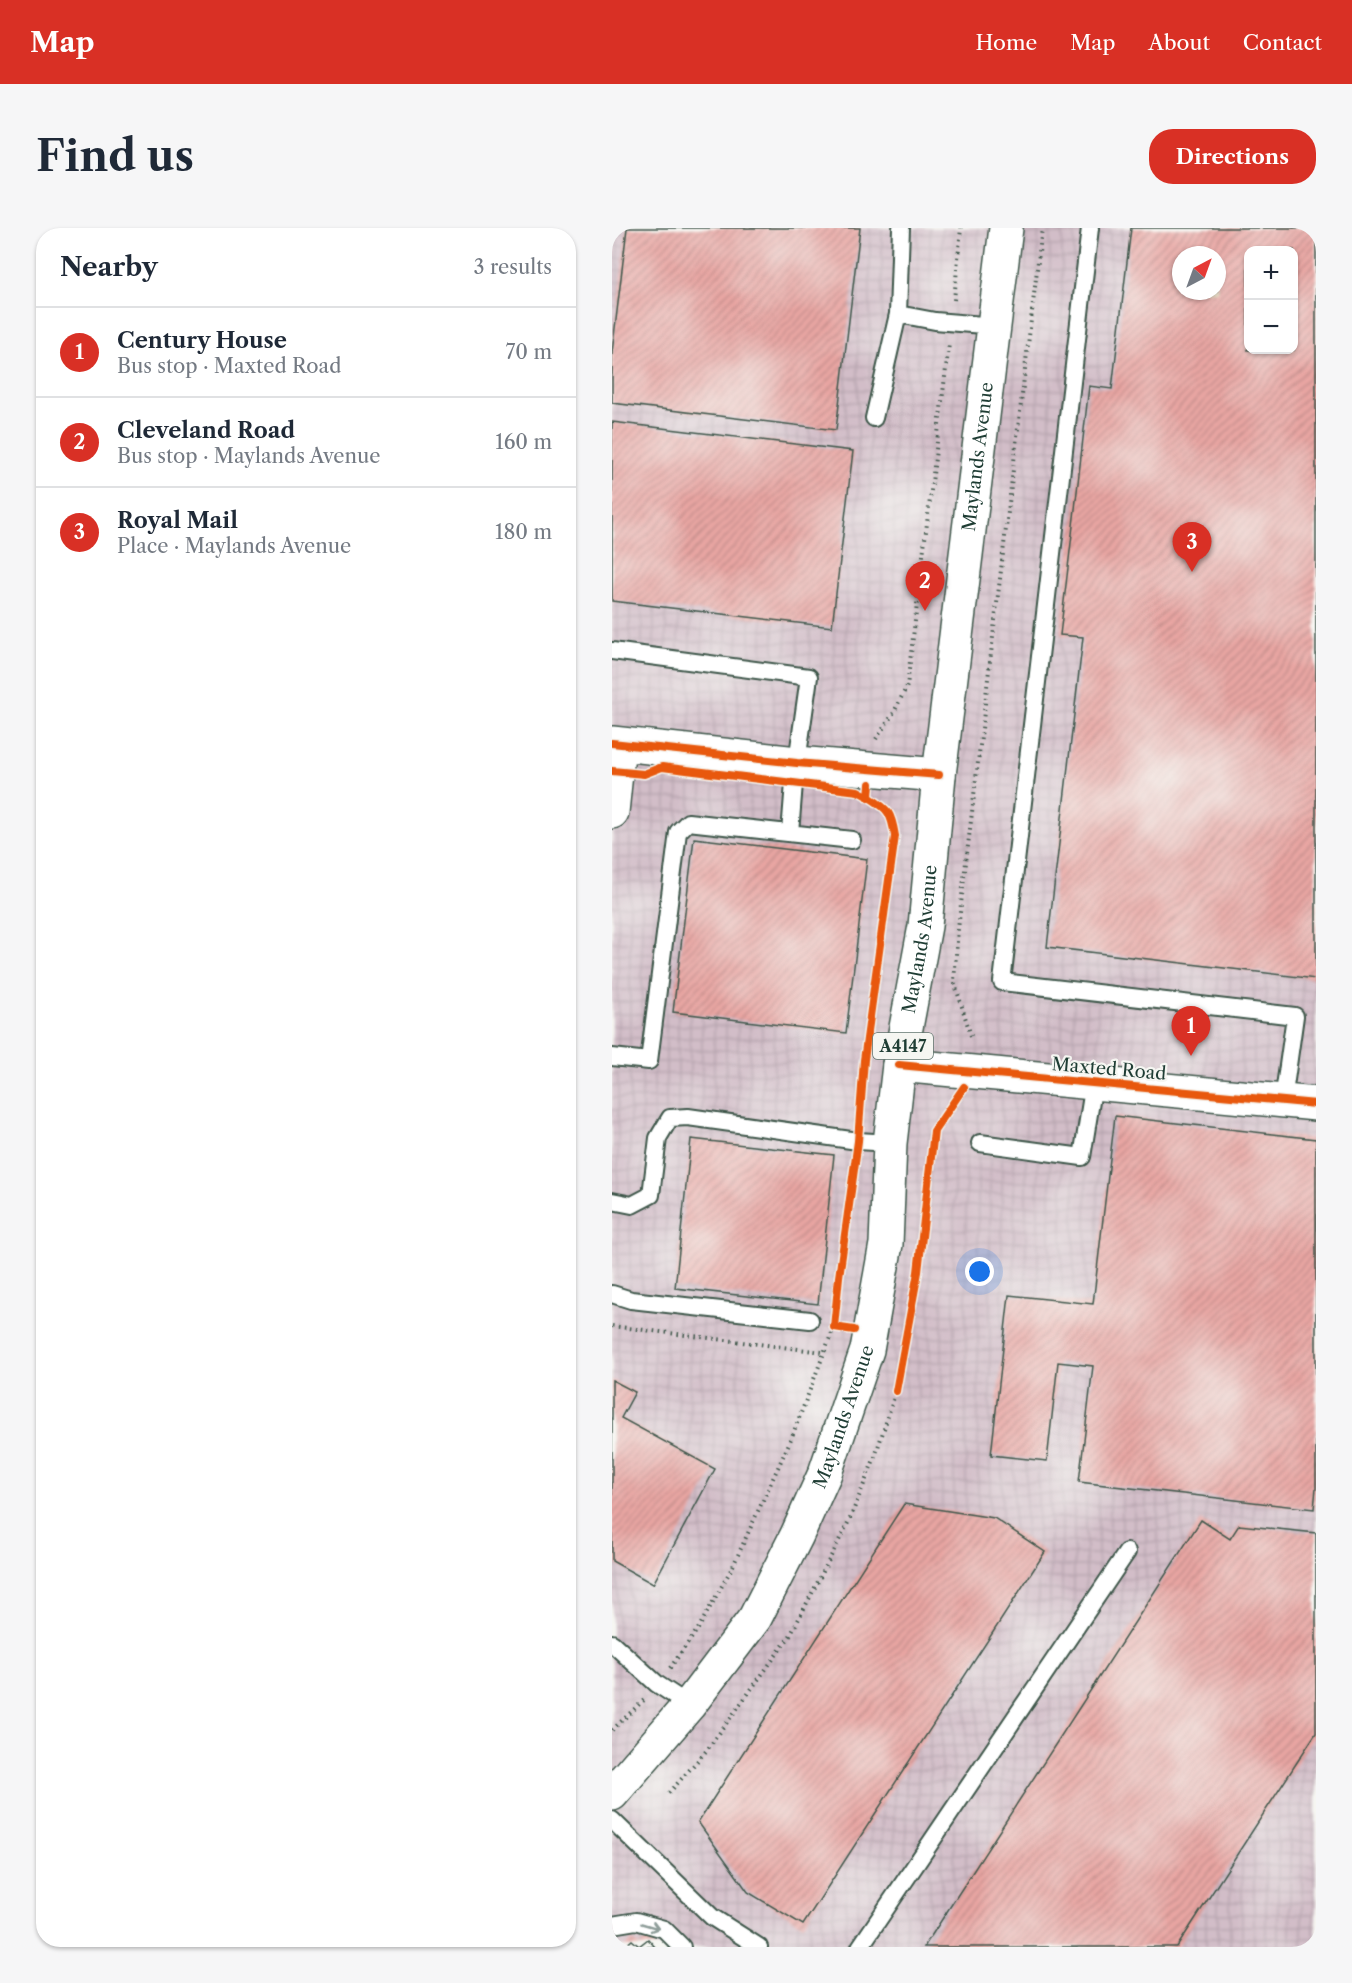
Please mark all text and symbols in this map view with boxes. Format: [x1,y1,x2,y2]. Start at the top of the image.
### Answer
text: Map [30,25,94,59]
text: Home [976,30,1037,55]
text: Map [1070,30,1115,55]
text: About [1148,30,1210,55]
text: Contact [1243,30,1322,55]
button: Directions [1149,129,1316,184]
text: Find us [36,130,194,182]
north arrow [1172,246,1226,300]
map controls [1244,246,1298,354]
button: + [1244,246,1298,300]
text: Nearby [60,251,158,283]
text: 3 results [474,255,552,279]
button: − [1244,300,1298,354]
text: Century House [117,327,287,354]
text: 1 [75,340,84,364]
text: 70 m [506,340,552,364]
text: Bus stop · Maxted Road [117,354,341,378]
street label: Maylands Avenue [958,381,998,532]
text: Cleveland Road [117,417,295,444]
text: 2 [74,430,85,454]
text: 160 m [495,430,552,454]
text: Bus stop · Maylands Avenue [117,444,381,468]
text: Royal Mail [117,507,238,534]
text: 3 [74,520,85,544]
text: 180 m [495,520,552,544]
pin: 3 [1172,522,1212,572]
text: Place · Maylands Avenue [117,534,351,558]
pin: 2 [906,562,944,611]
street label: Maylands Avenue [898,864,942,1015]
pin: 1 [1172,1006,1210,1056]
road number: A4147 [873,1033,933,1059]
street label: Maxted Road [1051,1053,1167,1085]
your location [965,1257,994,1286]
street label: Maylands Avenue [808,1343,879,1492]
one-way arrow [640,1920,659,1932]

